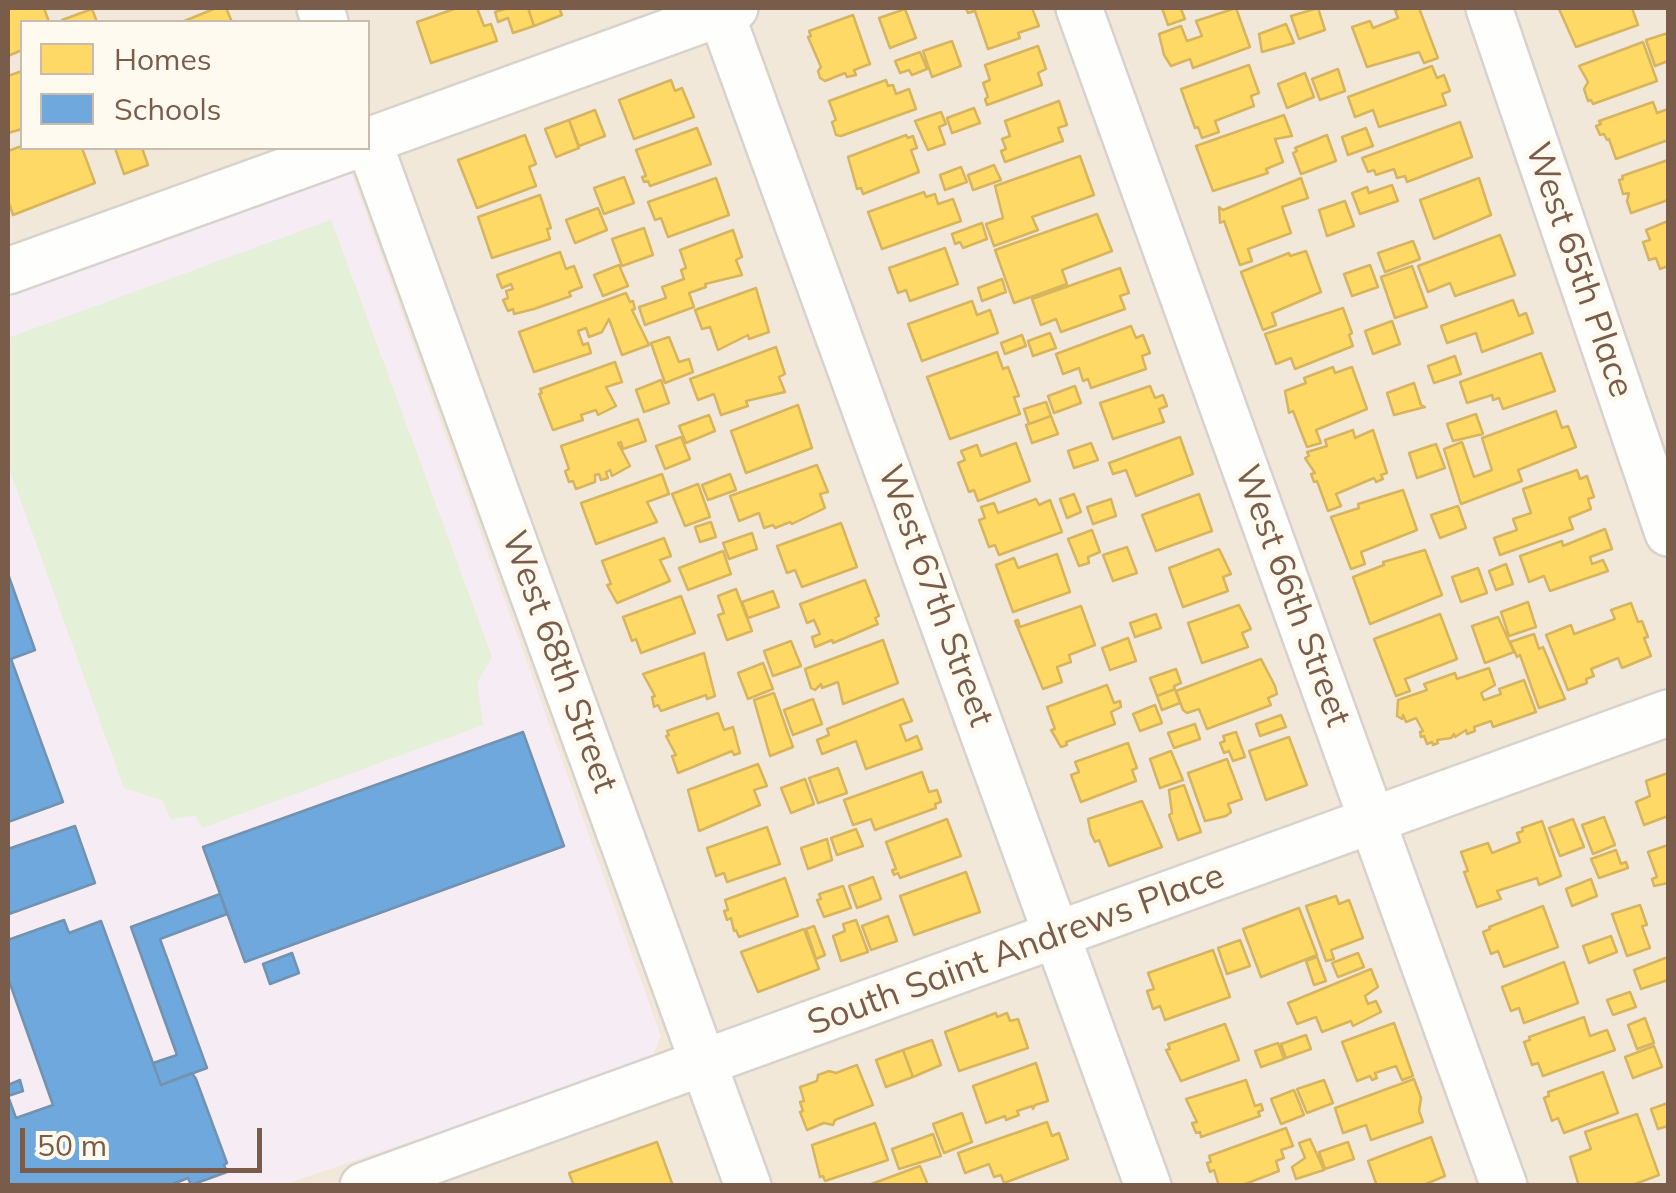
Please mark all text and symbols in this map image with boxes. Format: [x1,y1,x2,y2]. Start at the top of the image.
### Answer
legend [20,20,370,150]
text: Homes [114,40,212,78]
text: Schools [114,90,221,128]
street label: West 65th Place [1516,137,1642,403]
street label: West 67th Street [868,460,1002,732]
street label: West 66th Street [1225,460,1359,732]
street label: West 68th Street [492,526,626,798]
street label: South Saint Andrews Place [802,855,1230,1045]
scale bar [25,1108,268,1170]
text: 50 m [37,1126,107,1164]

